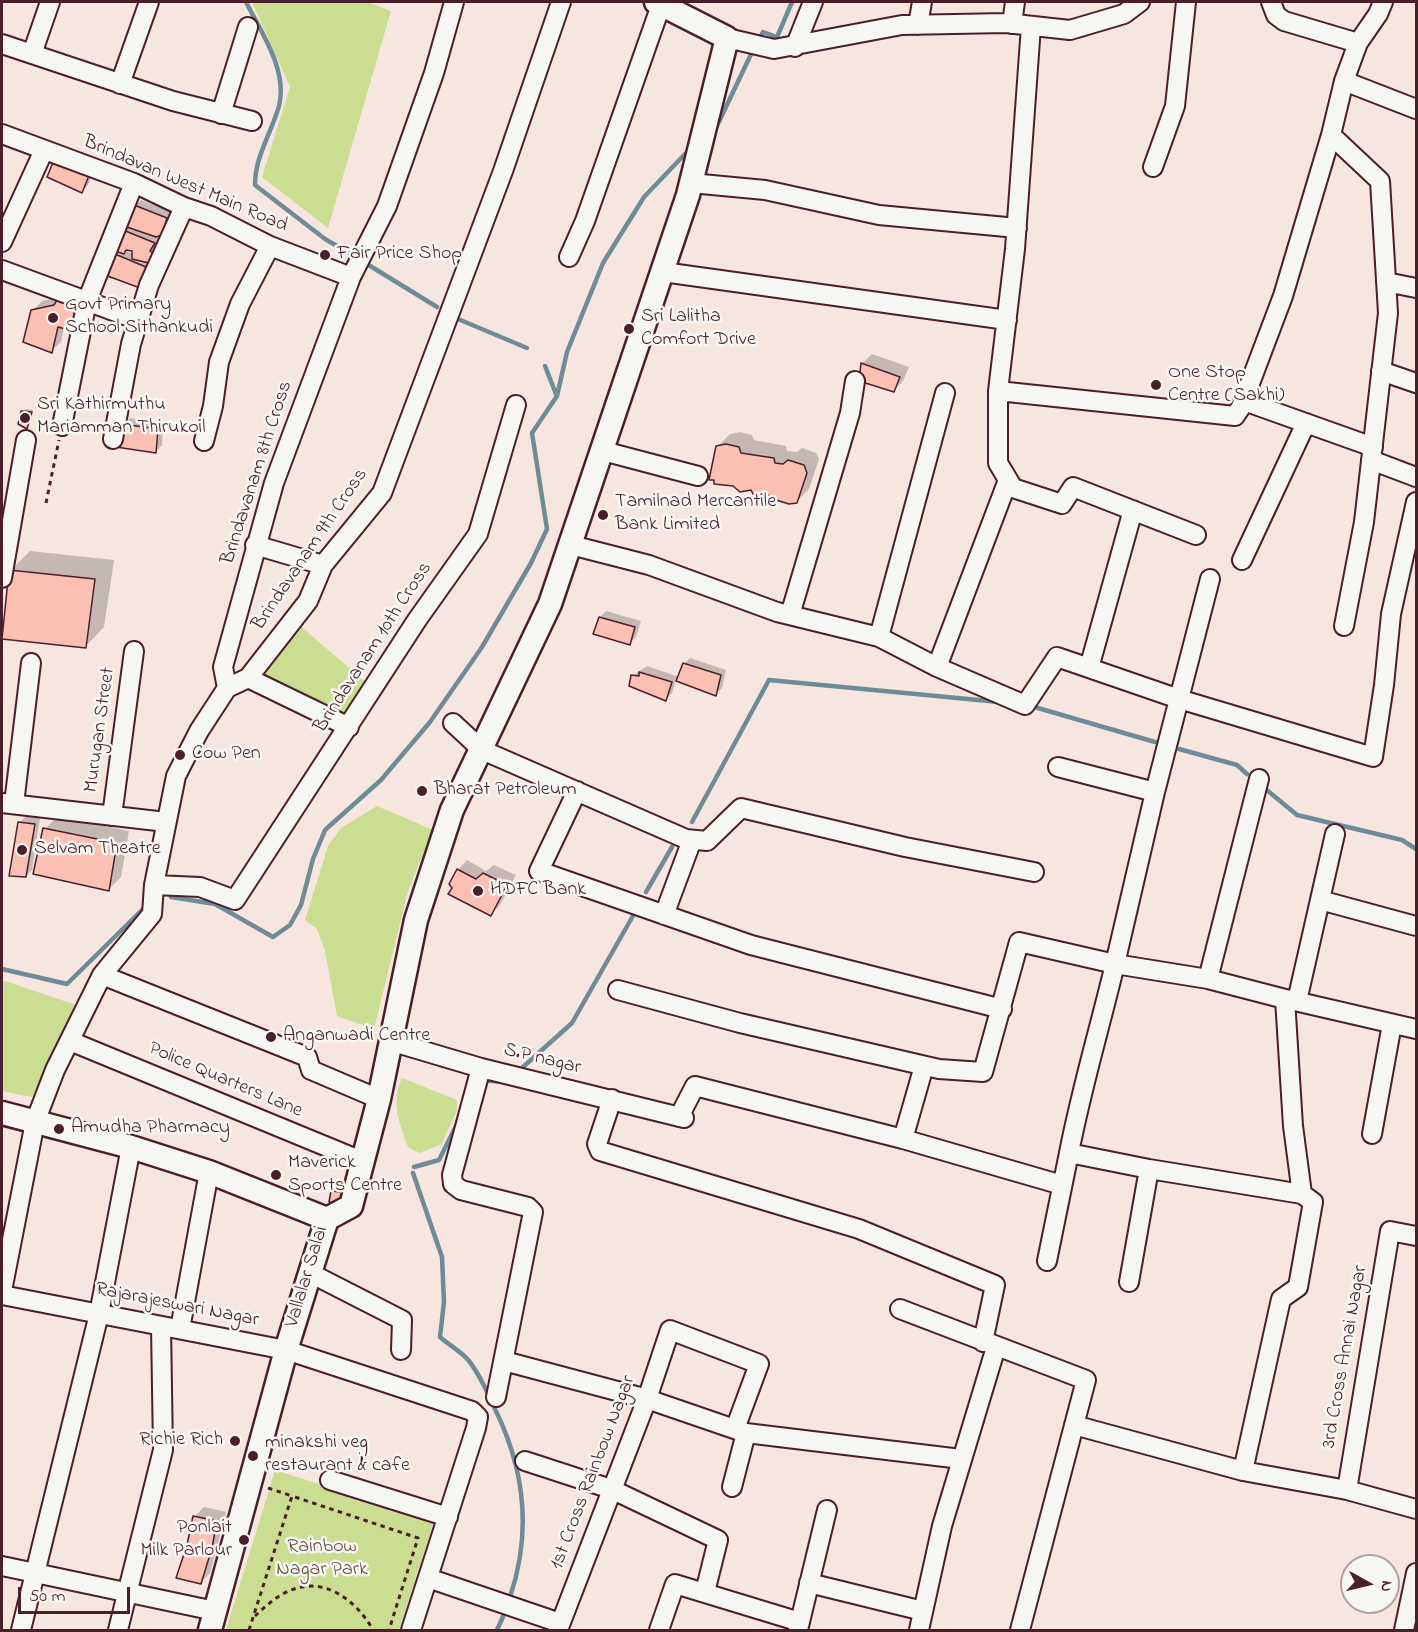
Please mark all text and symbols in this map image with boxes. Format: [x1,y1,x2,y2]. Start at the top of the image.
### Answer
street label: Brindavan West Main Road [79,131,291,239]
place label: Fair Price Shop [337,243,462,267]
marker: Fair Price Shop [318,248,332,262]
place label: Govt Primary School Sithankudi [65,294,213,341]
place label: Sri Lalitha Comfort Drive [641,306,756,353]
marker: Govt Primary School Sithankudi [46,311,60,325]
marker: Sri Lalitha Comfort Drive [622,322,636,336]
place label: One Stop Centre (Sakhi) [1168,362,1284,409]
street label: Brindavanam 8th Cross [217,378,299,568]
marker: One Stop Centre (Sakhi) [1149,378,1163,392]
place label: Sri Kathirmuthu Mariamman Thirukoil [37,394,205,441]
marker: Sri Kathirmuthu Mariamman Thirukoil [18,411,32,425]
street label: Brindavanam 9th Cross [248,465,374,635]
place label: Tamilnad Mercantile Bank Limited [615,491,776,538]
marker: Tamilnad Mercantile Bank Limited [596,508,610,522]
street label: Brindavanam 10th Cross [310,558,438,738]
street label: Murugan Street [80,666,122,794]
place label: Cow Pen [192,743,261,767]
marker: Cow Pen [173,748,187,762]
place label: Bharat Petroleum [434,779,577,803]
marker: Bharat Petroleum [415,784,429,798]
place label: Selvam Theatre [34,838,161,862]
marker: Selvam Theatre [15,843,29,857]
place label: HDFC Bank [490,879,586,903]
marker: HDFC Bank [471,884,485,898]
place label: Anganwadi Centre [283,1025,430,1049]
marker: Anganwadi Centre [264,1030,278,1044]
street label: Police Quarters Lane [144,1038,306,1124]
street label: S.P nagar [501,1039,583,1081]
place label: Amudha Pharmacy [71,1117,230,1141]
marker: Amudha Pharmacy [52,1122,66,1136]
place label: Maverick Sports Centre [288,1152,402,1199]
marker: Maverick Sports Centre [269,1168,283,1182]
street label: Vallalar Salai [281,1224,335,1330]
street label: 3rd Cross Annai Nagar [1318,1264,1374,1450]
street label: Rajarajeswari Nagar [93,1278,261,1334]
street label: 1st Cross Rainbow Nagar [546,1373,642,1573]
place label: Richie Rich [139,1429,223,1453]
place label: minakshi veg restaurant & cafe [265,1432,410,1479]
marker: Richie Rich [228,1434,242,1448]
marker: minakshi veg restaurant & cafe [246,1449,260,1463]
place label: Ponlait Milk Parlour [140,1517,232,1564]
marker: Ponlait Milk Parlour [237,1533,251,1547]
park label: Rainbow Nagar Park [276,1536,368,1583]
north arrow [1340,1554,1400,1614]
scale bar [21,1575,134,1613]
text: N [1373,1579,1398,1593]
text: 50 m [29,1584,66,1610]

